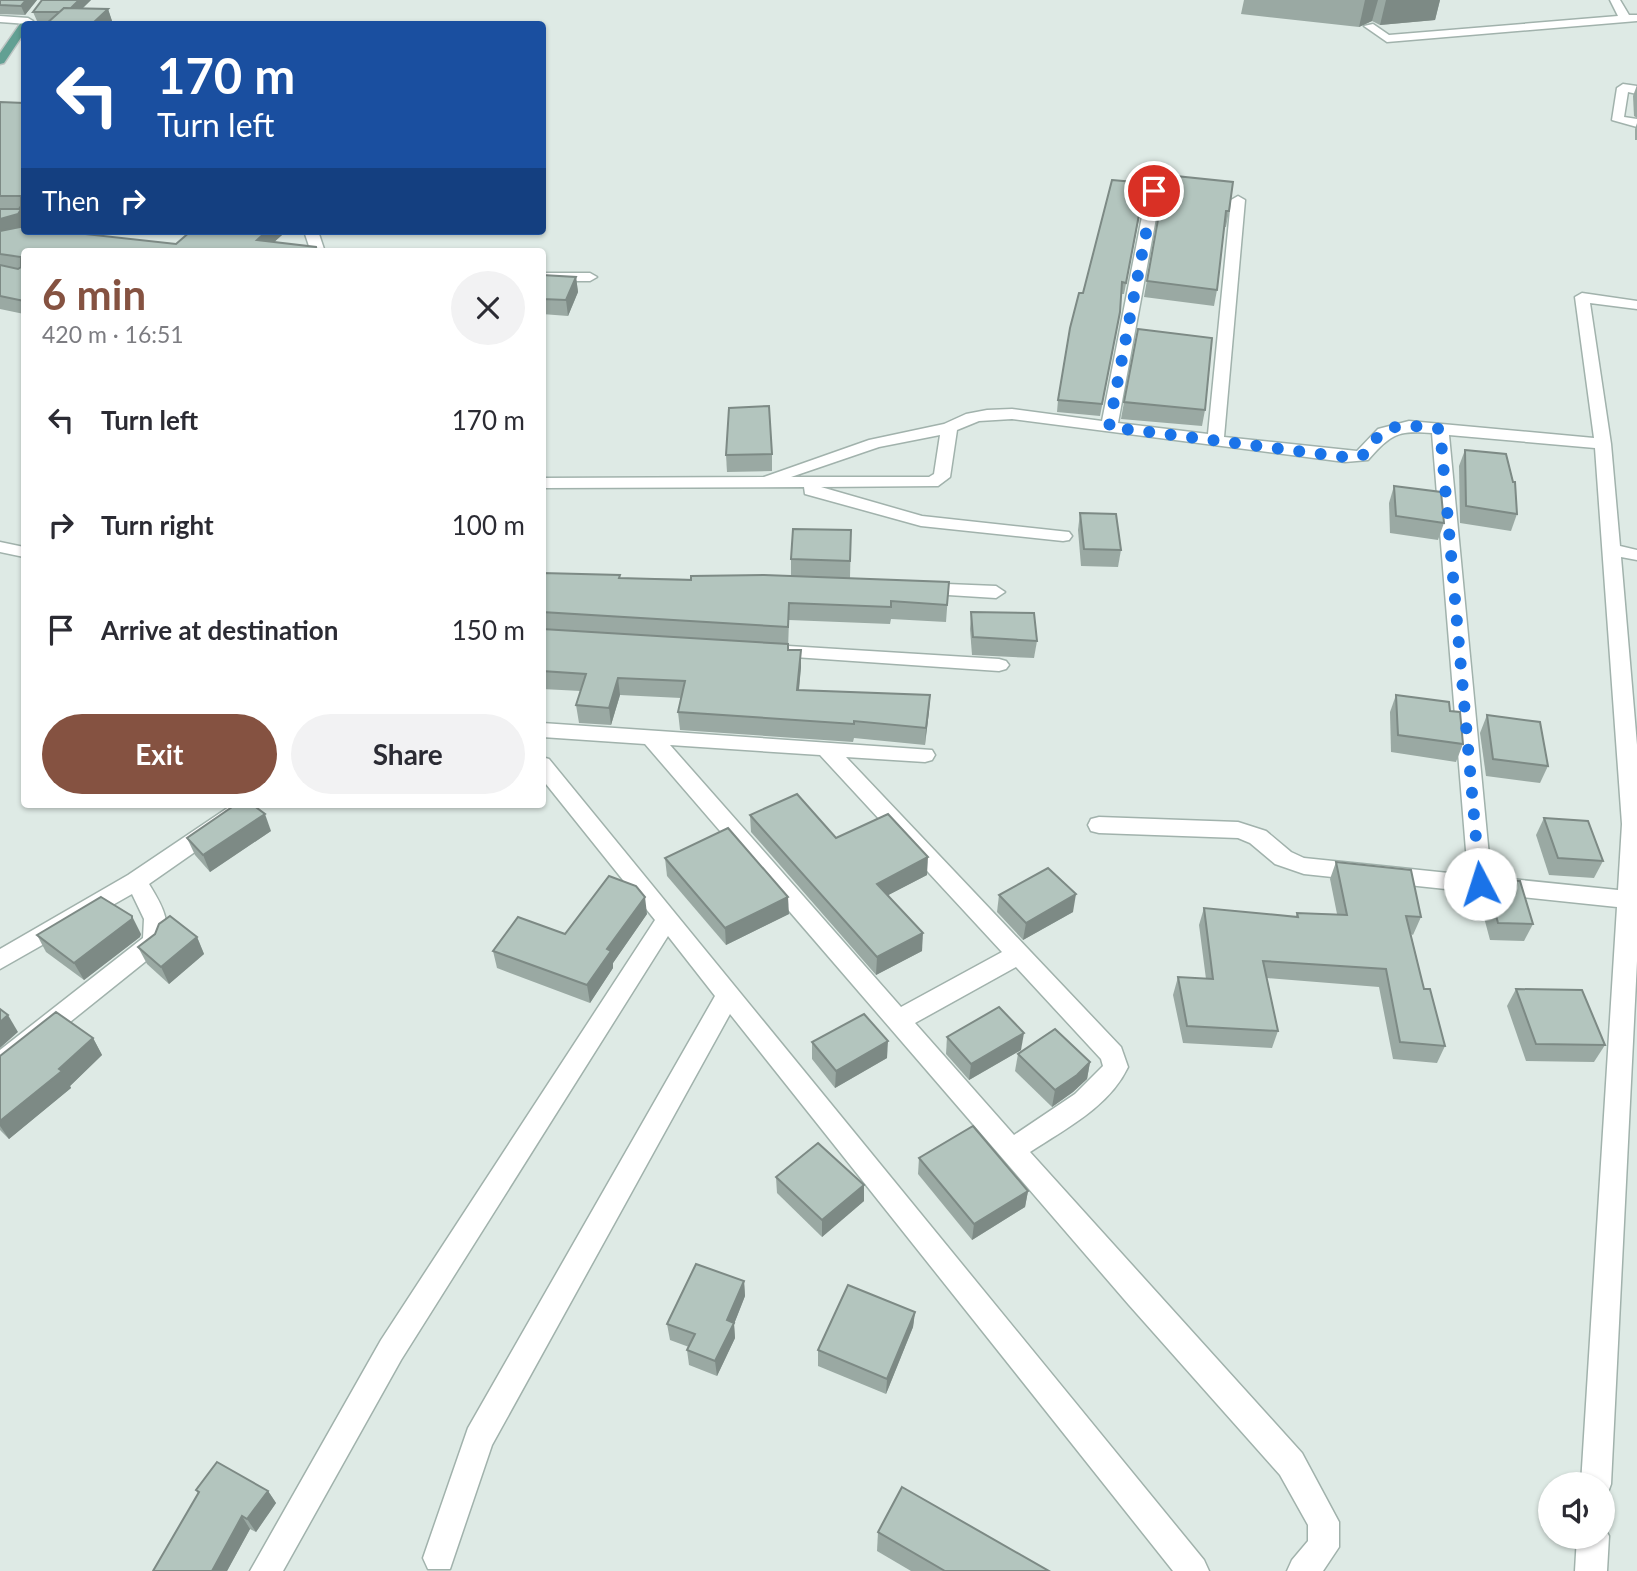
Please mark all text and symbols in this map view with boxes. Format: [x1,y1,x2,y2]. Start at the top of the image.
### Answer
text: 170 m [157,46,295,104]
icon: left [42,49,133,140]
text: Turn left [157,105,274,144]
pin [1124,161,1184,221]
icon: arrive [1135,172,1173,210]
icon: right [114,182,152,220]
text: Then [42,185,100,217]
text: 6 min [42,269,146,319]
button: close [451,271,525,345]
text: 420 m · 16:51 [42,320,184,348]
icon: left [42,401,80,439]
text: Turn left [101,404,198,436]
text: 170 m [452,404,525,436]
icon: right [42,506,80,544]
text: Turn right [101,509,214,541]
text: 100 m [452,509,525,541]
icon: arrive [42,611,80,649]
text: Arrive at destination [101,614,338,646]
text: 150 m [452,614,525,646]
button: Exit [42,714,277,794]
button: Share [291,714,525,794]
position arrow [1443,847,1517,921]
map controls [1538,1472,1615,1549]
button: sound [1538,1472,1615,1549]

